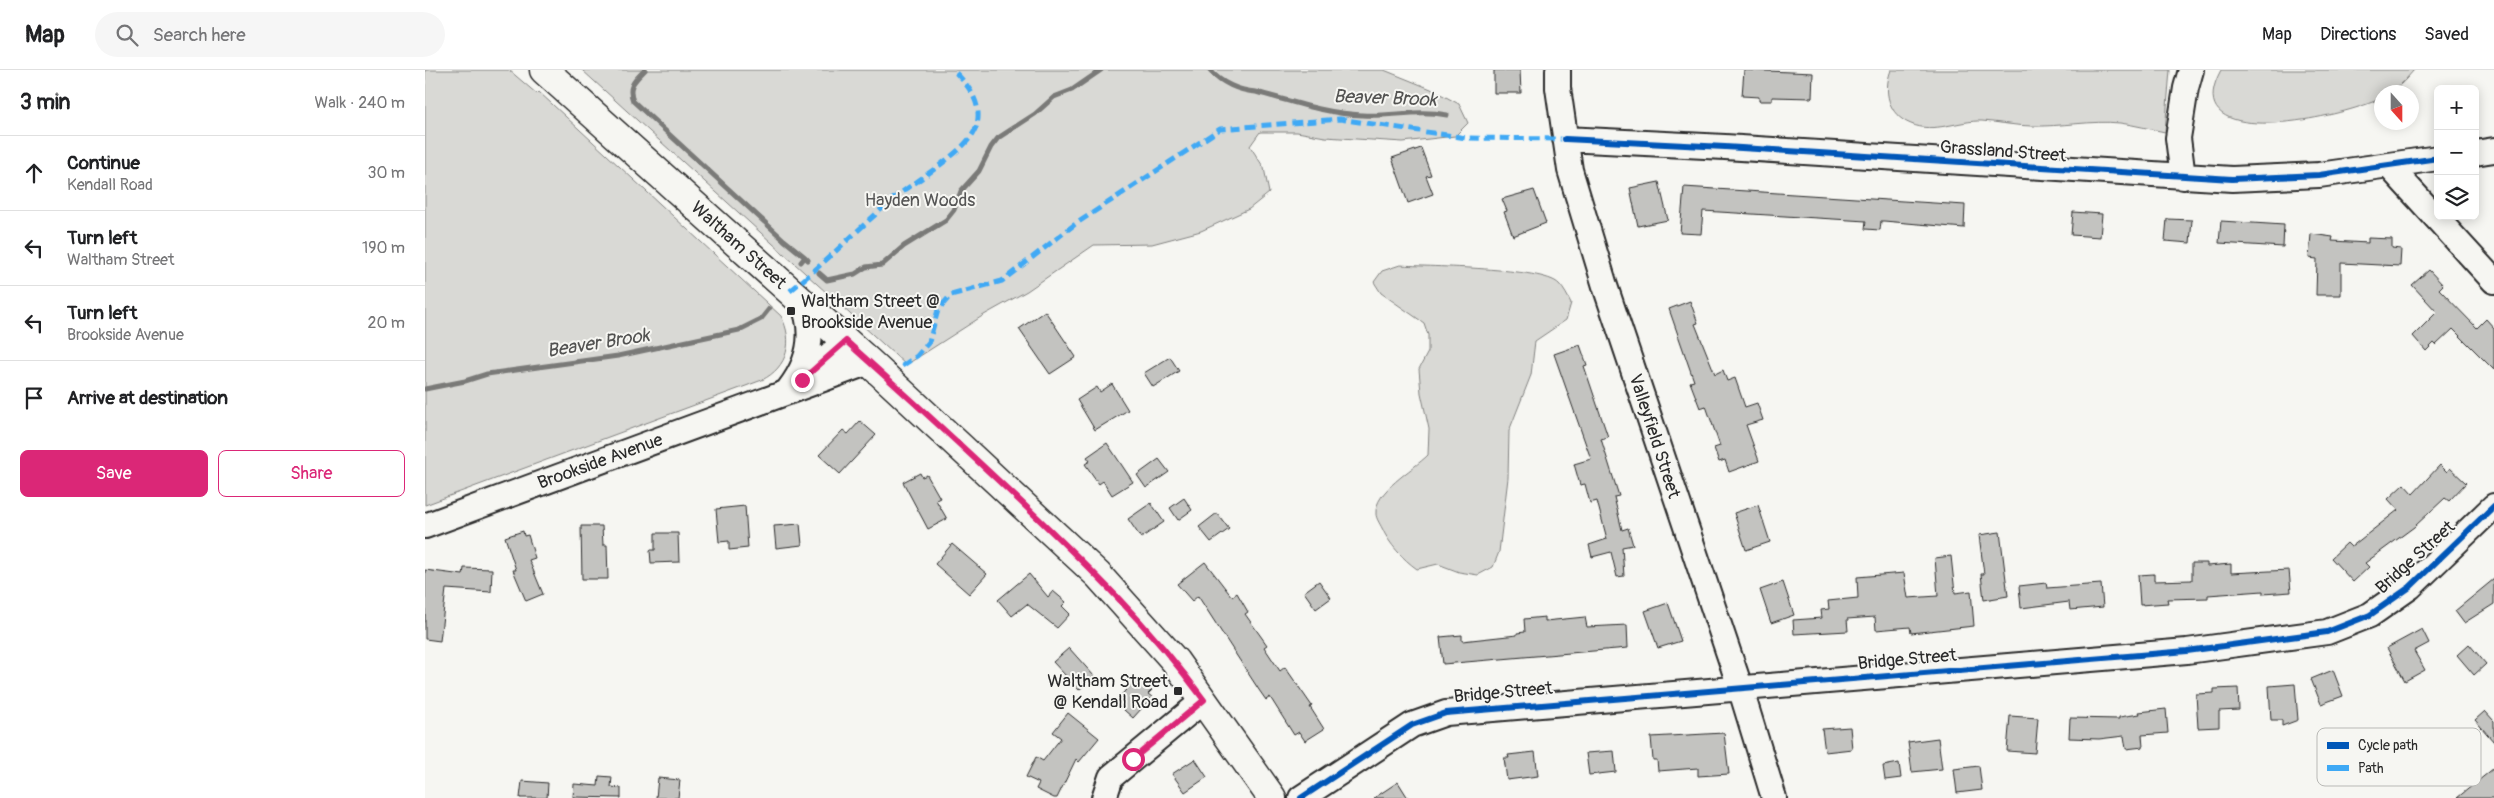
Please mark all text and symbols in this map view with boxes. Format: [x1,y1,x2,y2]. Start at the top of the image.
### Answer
search box [95,12,445,57]
text: Map [25,20,65,49]
icon: search [113,21,141,49]
text: Search here [153,23,246,47]
text: Map [2262,23,2292,46]
text: Directions [2320,23,2396,46]
text: Saved [2424,23,2469,46]
water label: Beaver Brook [1333,84,1439,112]
north arrow [2374,85,2419,130]
map controls [2434,85,2479,220]
button: + [2434,85,2479,130]
text: 3 min [20,89,70,116]
text: Walk · 240 m [314,93,405,113]
button: − [2434,130,2479,175]
street label: Grassland Street [1939,136,2068,167]
text: Continue [67,151,140,175]
icon: ahead [20,159,48,187]
text: 30 m [367,163,405,183]
text: Kendall Road [67,175,153,195]
button: layers [2434,175,2479,220]
park label: Hayden Woods [865,189,975,212]
street label: Waltham Street [686,196,792,295]
text: Turn left [67,226,137,250]
icon: left [20,234,48,262]
text: 190 m [362,238,405,258]
text: Waltham Street [67,250,174,270]
place label: Waltham Street @ Brookside Avenue [801,290,940,334]
text: Turn left [67,301,137,325]
marker: Waltham Street @ Brookside Avenue [785,305,797,317]
icon: left [20,309,48,337]
text: 20 m [367,313,405,333]
water label: Beaver Brook [545,323,653,363]
text: Brookside Avenue [67,325,184,345]
route end [791,369,814,392]
street label: Valleyfield Street [1624,371,1686,502]
icon: arrive [20,384,48,412]
text: Arrive at destination [67,386,228,410]
street label: Brookside Avenue [534,428,666,495]
button: Save [20,450,208,497]
button: Share [218,450,405,497]
street label: Bridge Street [2371,515,2460,599]
street label: Bridge Street [1857,644,1958,675]
place label: Waltham Street @ Kendall Road [1047,670,1169,714]
street label: Bridge Street [1453,677,1554,708]
marker: Waltham Street @ Kendall Road [1172,685,1184,697]
legend [2317,728,2481,786]
text: Cycle path [2358,737,2418,754]
route start [1122,748,1145,771]
text: Path [2358,760,2383,777]

